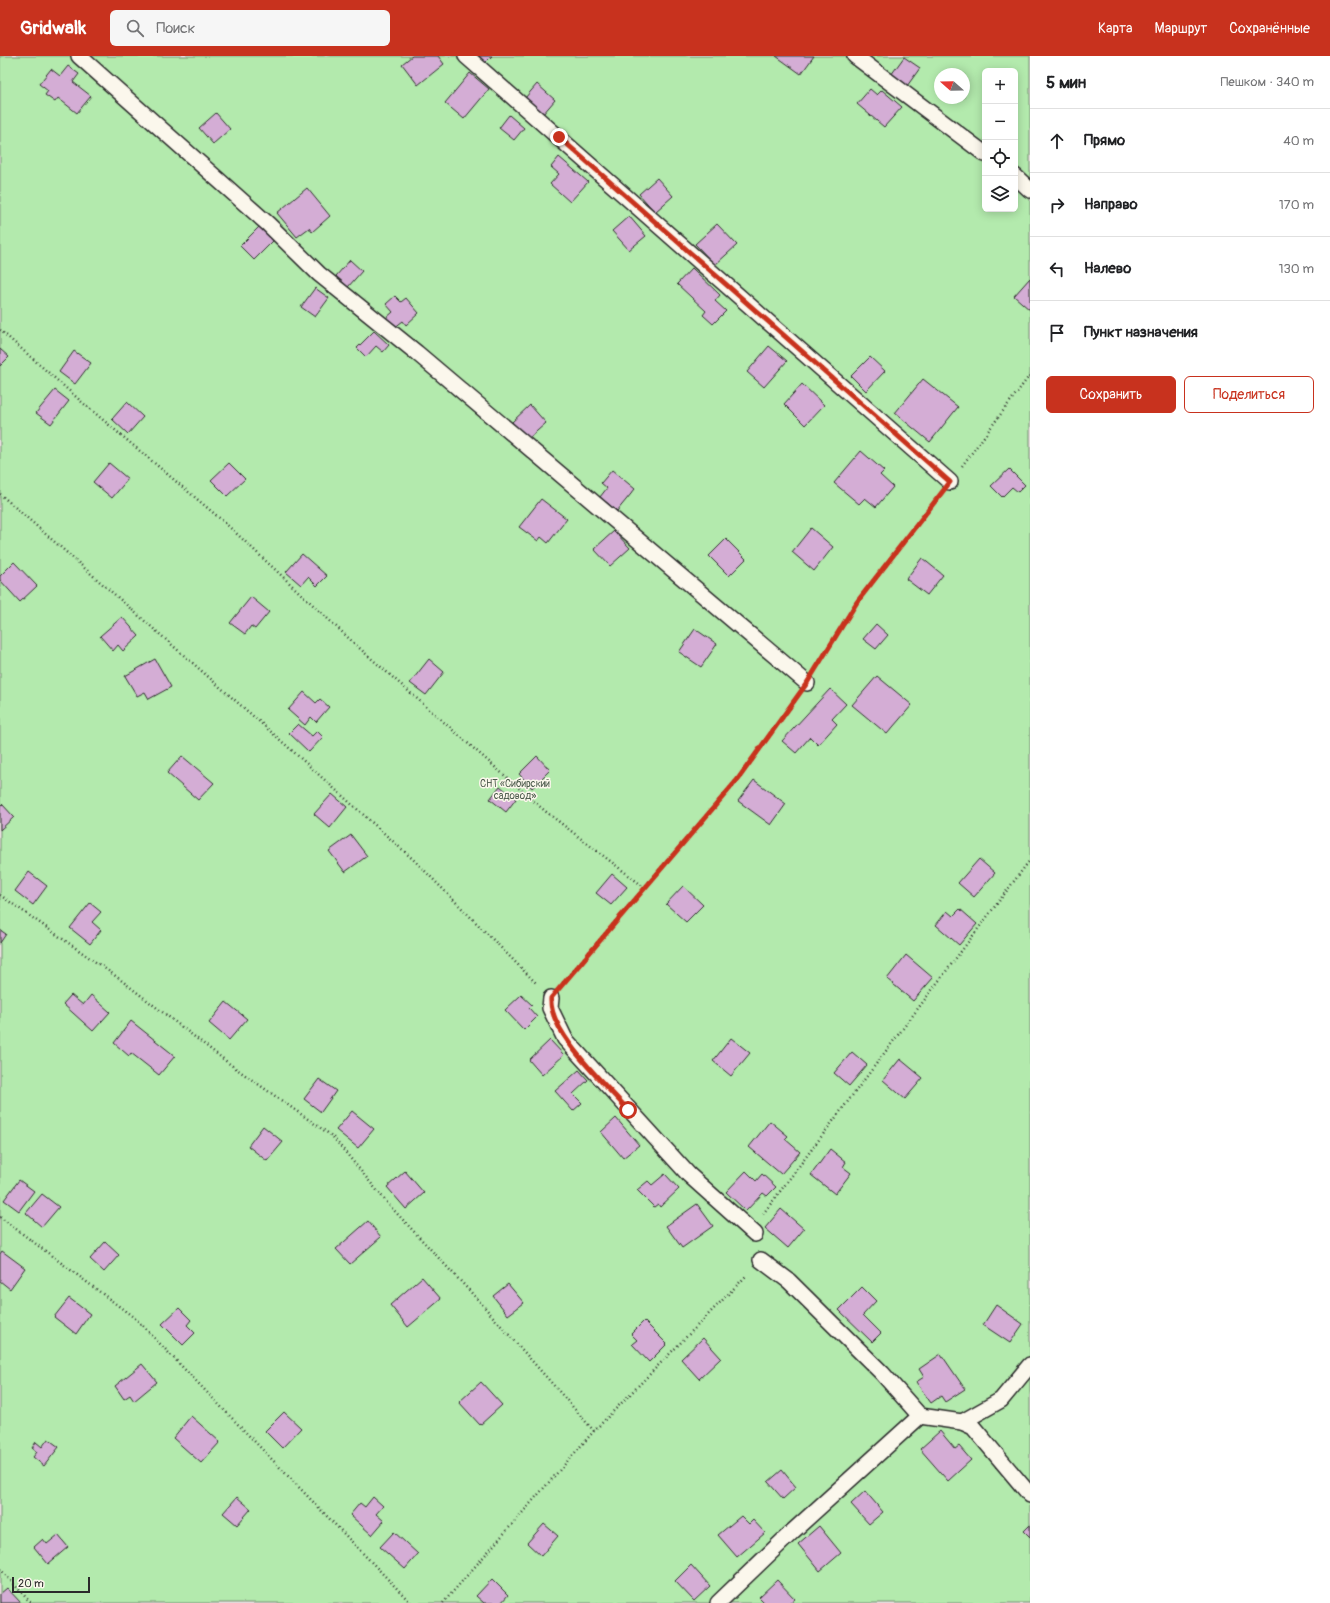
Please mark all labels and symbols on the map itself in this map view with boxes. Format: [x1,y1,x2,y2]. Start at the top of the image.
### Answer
north arrow [934,68,970,104]
route end [550,128,568,146]
park label: СНТ «Сибирский садовод» [480,778,550,802]
route start [619,1101,637,1119]
scale bar [12,1575,90,1594]

